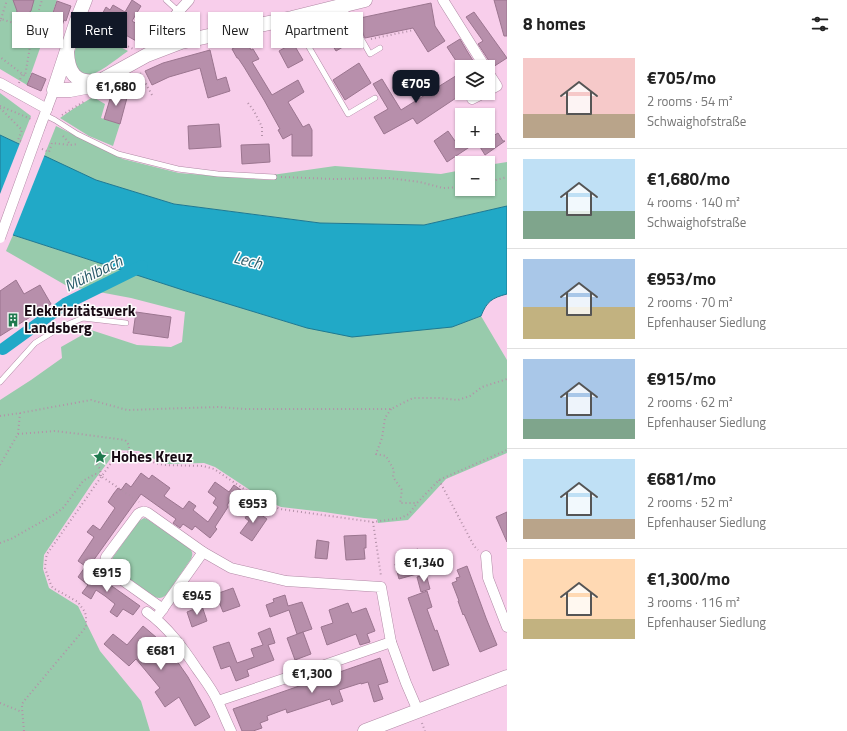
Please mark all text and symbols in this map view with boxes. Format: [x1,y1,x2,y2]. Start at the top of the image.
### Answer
text: 8 homes [523,11,586,37]
chip: Buy [12,12,63,48]
chip: Rent [71,12,127,48]
chip: Filters [135,12,200,48]
chip: New [208,12,263,48]
chip: Apartment [271,12,363,48]
icon: filters [809,13,831,35]
map controls [455,60,495,196]
button: layers [455,60,495,100]
text: €705/mo [647,65,716,91]
pin: €705 [392,70,440,104]
pin: €1,680 [83,73,149,107]
text: €705 [401,73,431,93]
icon: home [555,74,603,122]
text: €1,680 [96,76,136,96]
text: 2 rooms · 54 m² [647,91,733,111]
button: + [455,108,495,148]
text: Schwaighofstraße [647,111,746,131]
button: − [455,156,495,196]
text: €1,680/mo [647,166,730,192]
icon: home [555,175,603,223]
text: 4 rooms · 140 m² [647,192,740,212]
text: Schwaighofstraße [647,212,746,232]
water label: Lech [231,245,266,275]
water label: Mühlbach [60,248,127,297]
text: €953/mo [647,266,716,292]
icon: home [555,275,603,323]
text: 2 rooms · 70 m² [647,292,733,312]
place label: Elektrizitätswerk Landsberg [24,299,136,339]
building icon: Elektrizitätswerk Landsberg [5,312,21,328]
text: Epfenhauser Siedlung [647,312,766,332]
text: €915/mo [647,366,716,392]
icon: home [555,375,603,423]
text: 2 rooms · 62 m² [647,392,733,412]
text: Epfenhauser Siedlung [647,412,766,432]
place label: Hohes Kreuz [111,445,193,468]
place icon: Hohes Kreuz [92,449,108,465]
text: €681/mo [647,466,716,492]
icon: home [555,475,603,523]
pin: €953 [229,490,277,524]
text: 2 rooms · 52 m² [647,492,733,512]
text: €953 [238,493,268,513]
text: Epfenhauser Siedlung [647,512,766,532]
pin: €1,340 [391,549,457,583]
text: €1,340 [404,552,444,572]
pin: €915 [83,559,131,593]
text: €915 [92,562,122,582]
text: €1,300/mo [647,566,730,592]
icon: home [555,575,603,623]
pin: €945 [173,582,221,616]
text: €945 [182,585,212,605]
text: 3 rooms · 116 m² [647,592,740,612]
text: Epfenhauser Siedlung [647,612,766,632]
pin: €681 [137,637,185,671]
text: €681 [146,640,176,660]
pin: €1,300 [279,660,345,694]
text: €1,300 [292,663,332,683]

